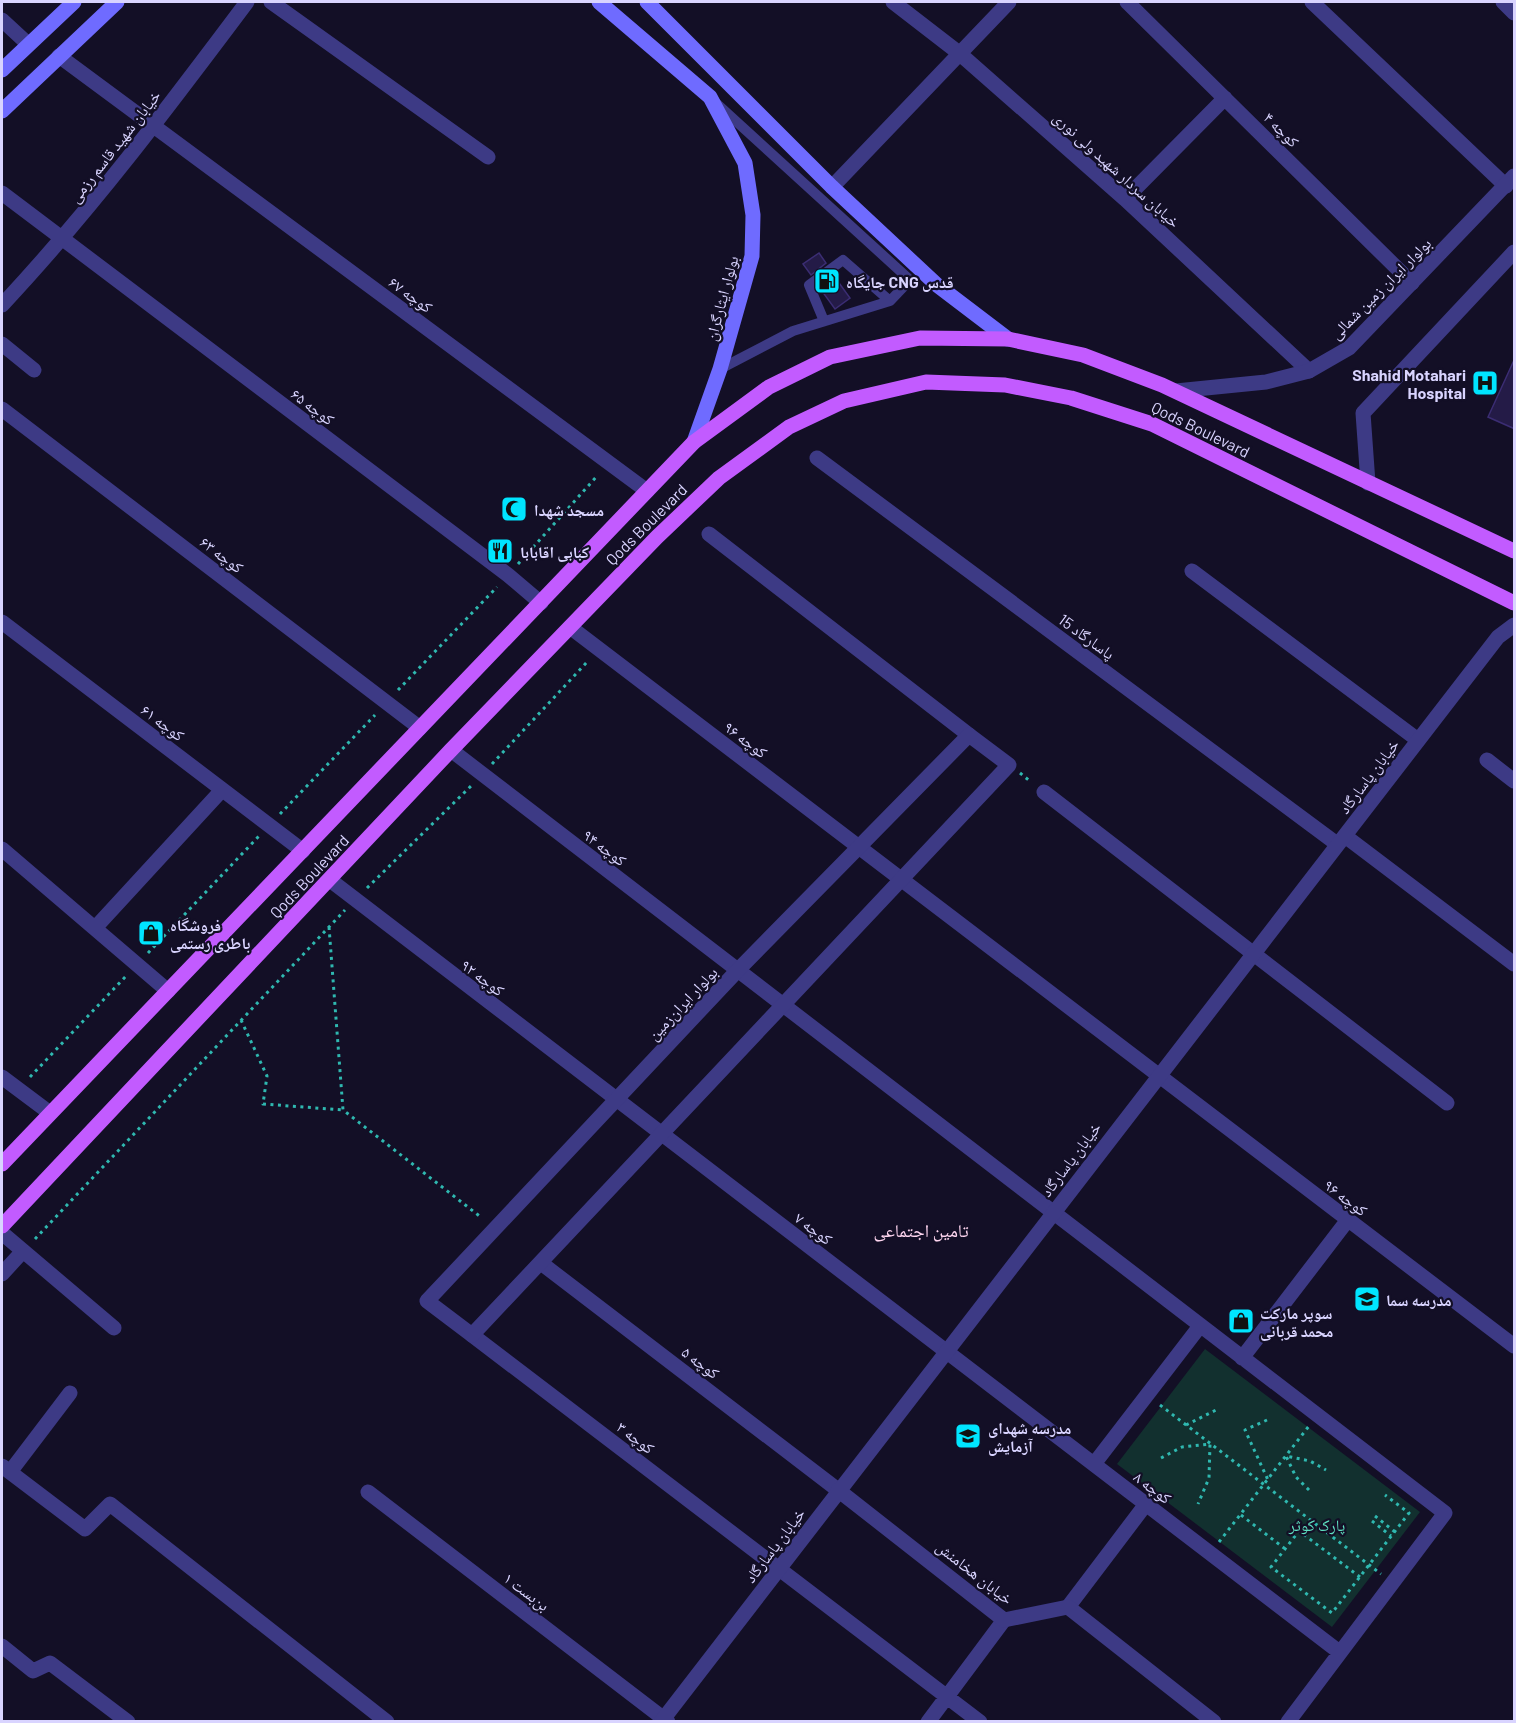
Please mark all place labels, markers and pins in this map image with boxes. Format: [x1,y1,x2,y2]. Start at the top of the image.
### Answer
fuel station icon: جایگاه CNG قدس [812,266,842,296]
place label: جایگاه CNG قدس [846,272,954,292]
place label: Shahid Motahari Hospital [1352,365,1466,402]
hospital icon: Shahid Motahari Hospital [1470,368,1500,398]
mosque icon: مسجد شهدا [499,494,529,524]
place label: مسجد شهدا [534,500,604,520]
restaurant icon: کبابی اقابابا [485,536,515,566]
place label: کبابی اقابابا [520,542,589,562]
place label: فروشگاه باطری رستمی [170,915,250,953]
shop icon: فروشگاه باطری رستمی [136,918,166,948]
school or university icon: مدرسه سما [1352,1284,1382,1314]
place label: مدرسه سما [1386,1290,1452,1309]
place label: سوپر مارکت محمد قربانی [1260,1303,1333,1341]
shop icon: سوپر مارکت محمد قربانی [1226,1306,1256,1336]
place label: مدرسه شهدای آزمایش [988,1418,1071,1456]
school or university icon: مدرسه شهدای آزمایش [953,1421,983,1451]

